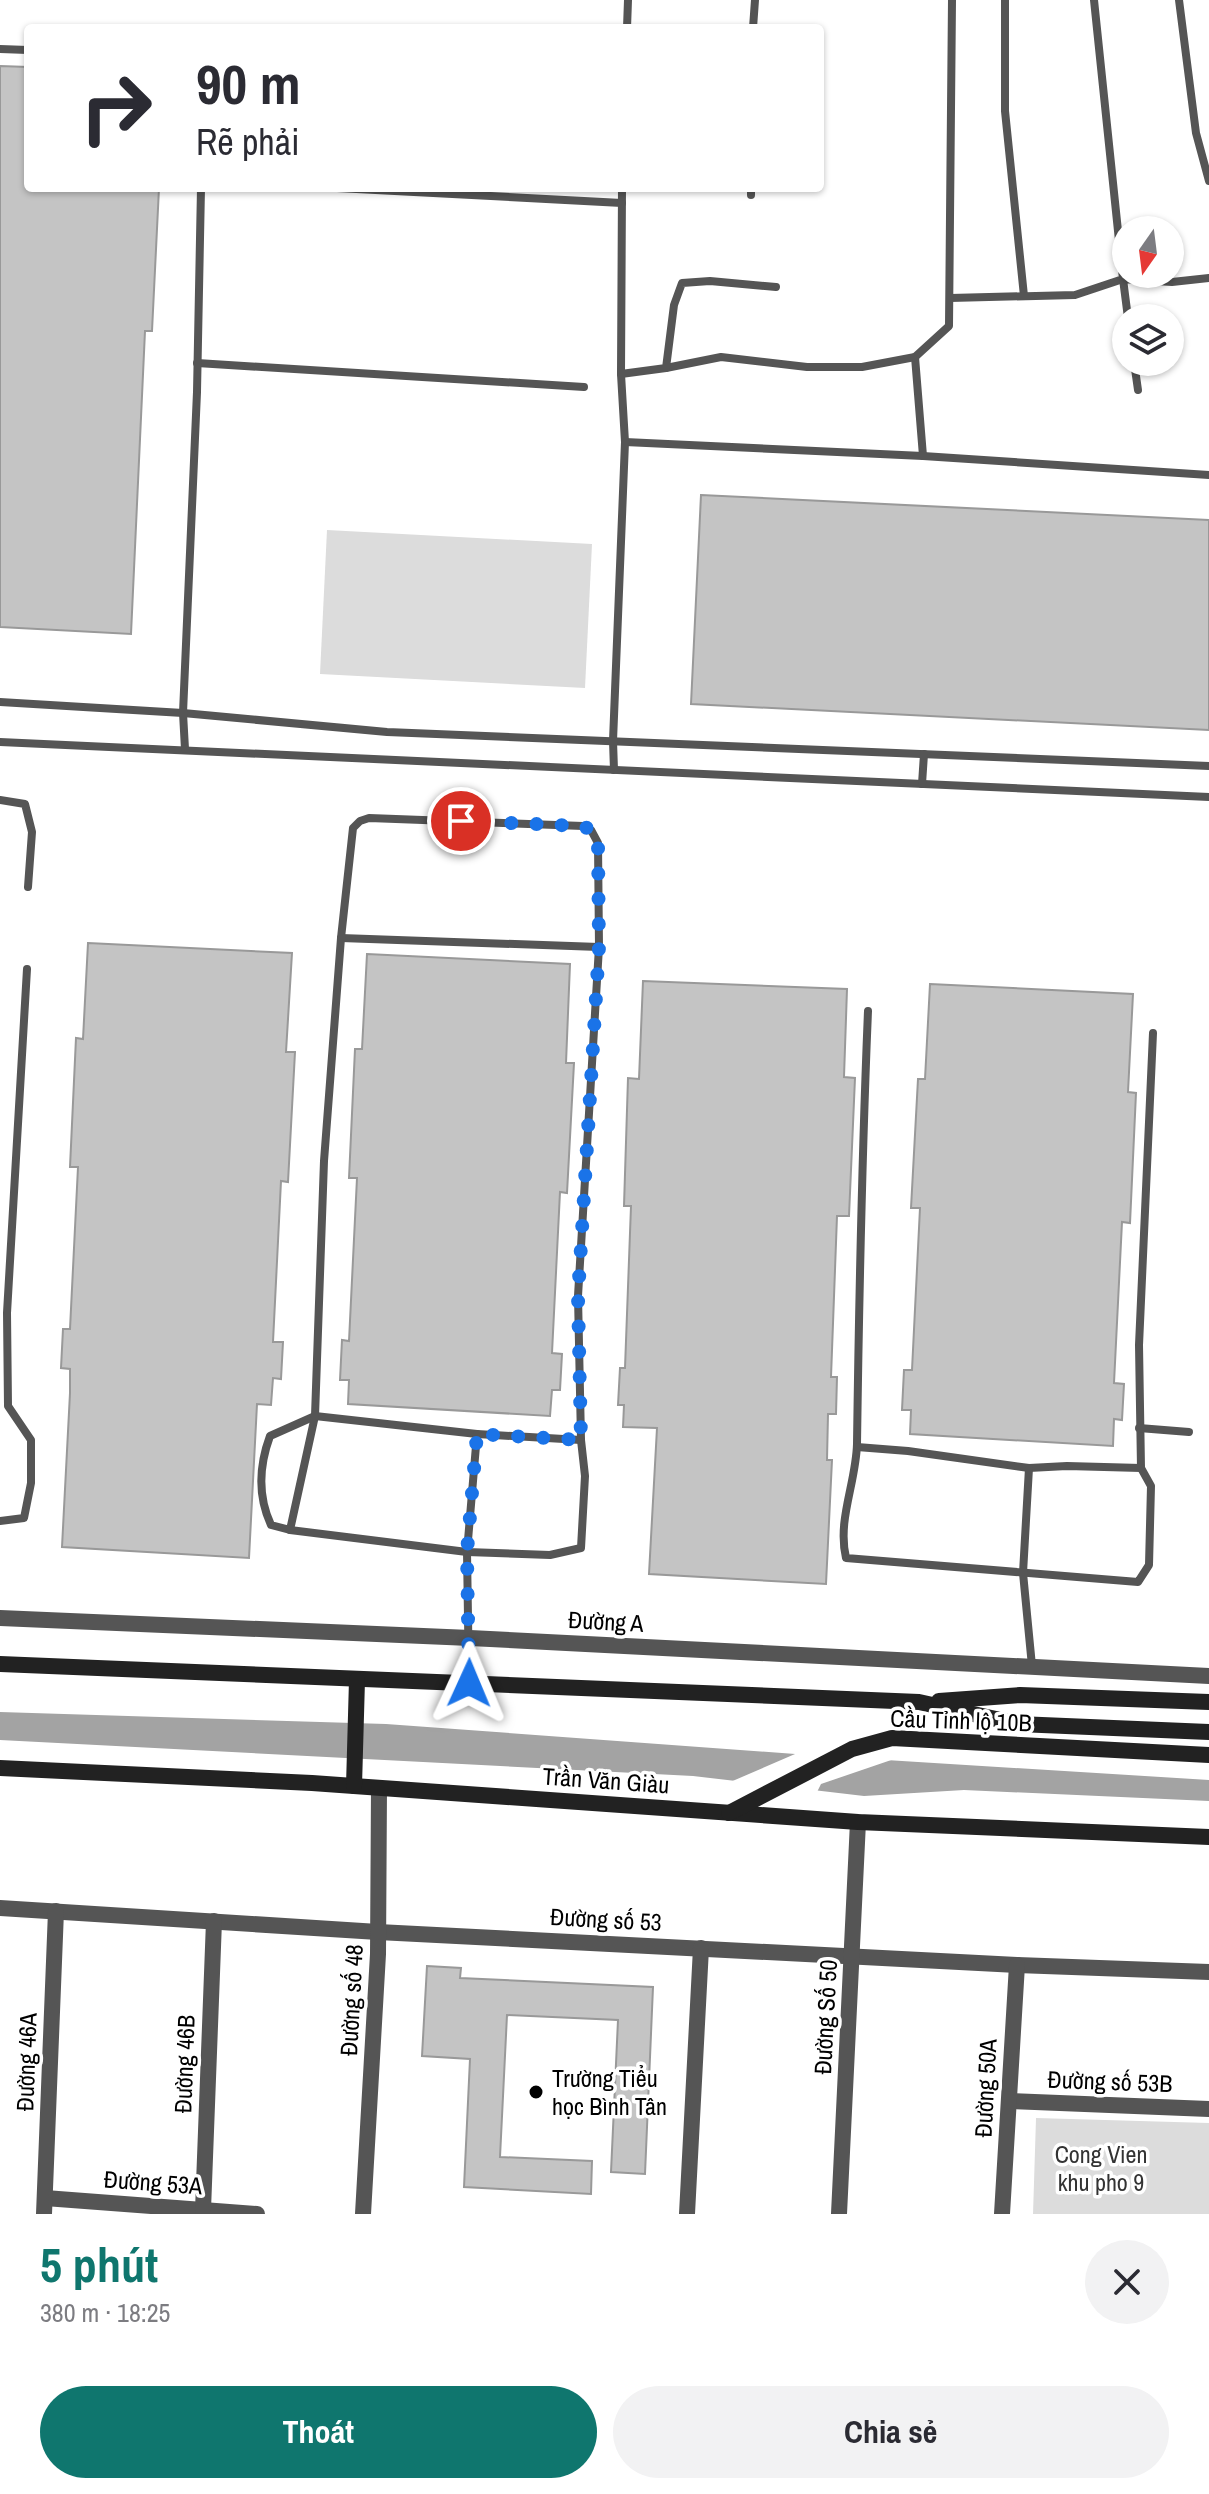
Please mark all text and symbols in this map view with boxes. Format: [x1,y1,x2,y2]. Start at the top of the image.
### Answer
text: 90 m [196,46,301,121]
icon: right [64,56,168,160]
text: Rẽ phải [196,118,299,166]
north arrow [1112,216,1184,288]
map controls [1112,216,1184,376]
button: layers [1112,304,1184,376]
pin [427,787,495,855]
icon: arrive [439,799,483,843]
street label: Đường A [567,1603,645,1639]
position arrow [427,1641,511,1725]
street label: Cầu Tỉnh lộ 10B [890,1702,1032,1738]
street label: Trần Văn Giàu [542,1760,670,1800]
street label: Đường số 53 [549,1900,663,1938]
street label: Đường số 48 [332,1943,370,2057]
street label: Đường Số 50 [806,1959,844,2075]
street label: Đường 46A [8,2011,44,2112]
street label: Đường 46B [166,2014,202,2114]
street label: Đường 50A [966,2037,1004,2138]
place label: Trường Tiểu học Bình Tân [552,2062,667,2122]
street label: Đường số 53B [1047,2063,1173,2099]
marker: Trường Tiểu học Bình Tân [527,2083,545,2101]
park label: Cong Vien khu pho 9 [1055,2138,1147,2198]
street label: Đường 53A [103,2163,204,2201]
text: 5 phút [40,2232,158,2297]
button: close [1085,2240,1169,2324]
text: 380 m · 18:25 [40,2295,170,2330]
button: Thoát [40,2386,597,2478]
button: Chia sẻ [613,2386,1169,2478]

